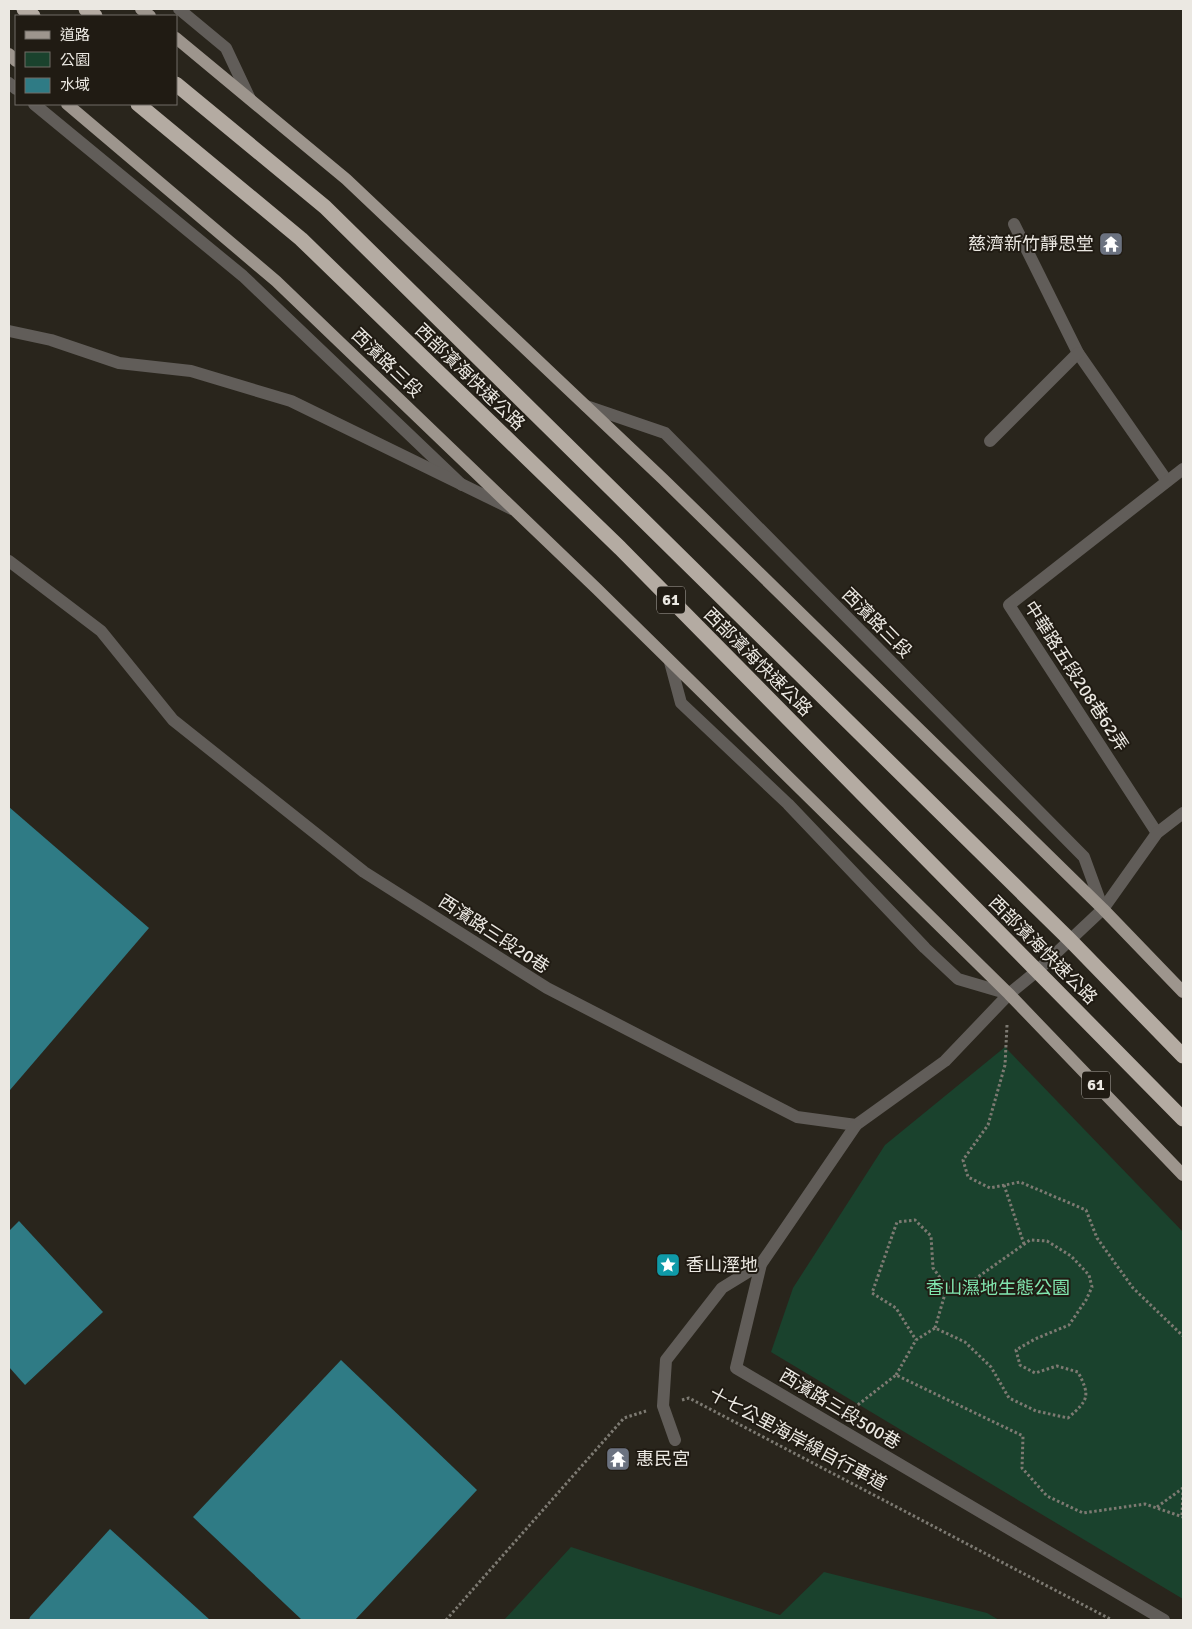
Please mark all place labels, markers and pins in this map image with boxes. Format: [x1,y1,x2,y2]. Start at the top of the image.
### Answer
temple icon: 慈濟新竹靜思堂 [1098,231,1124,257]
place label: 慈濟新竹靜思堂 [968,233,1094,255]
place icon: 香山溼地 [655,1252,681,1278]
place label: 香山溼地 [686,1254,758,1276]
temple icon: 惠民宮 [605,1446,631,1472]
place label: 惠民宮 [636,1448,690,1470]

